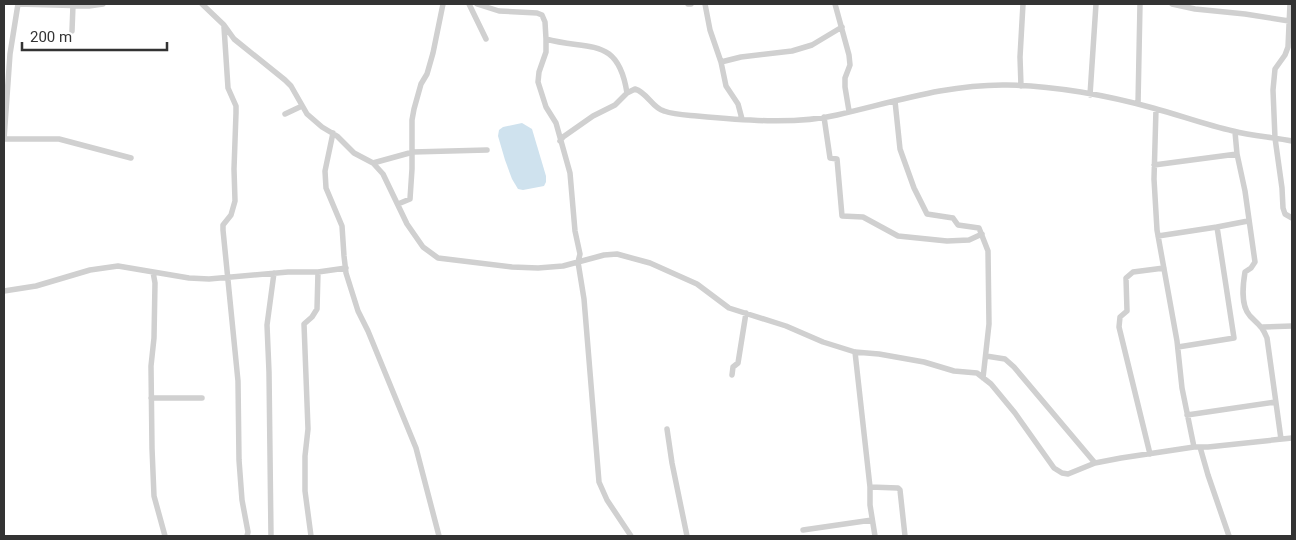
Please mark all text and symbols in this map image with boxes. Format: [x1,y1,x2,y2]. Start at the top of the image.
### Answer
scale bar [22,20,168,52]
text: 200 m [30,28,72,46]

